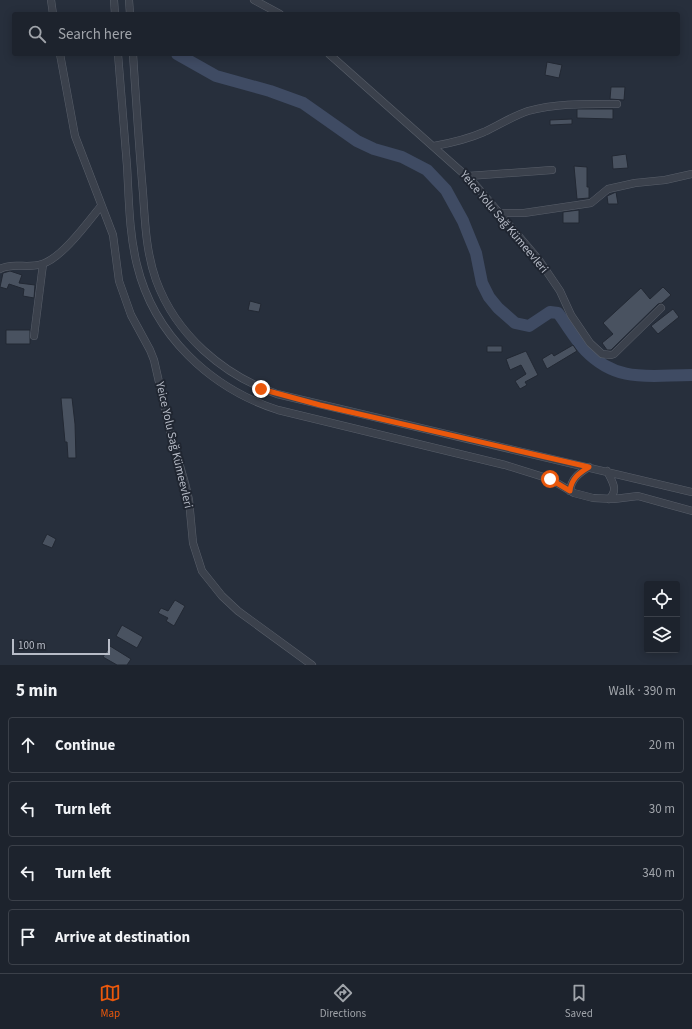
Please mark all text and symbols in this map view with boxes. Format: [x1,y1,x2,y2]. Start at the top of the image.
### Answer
search box [12,12,680,56]
icon: search [26,23,48,45]
text: Search here [58,24,132,45]
street label: Yeice Yolu Sağ Kümeevleri [455,166,552,277]
street label: Yeice Yolu Sağ Kümeevleri [151,379,197,510]
route end [252,380,270,398]
route start [541,470,559,488]
map controls [644,581,680,653]
button: locate [644,581,680,617]
button: layers [644,617,680,653]
scale bar [12,637,110,656]
text: 100 m [18,638,46,653]
text: 5 min [16,679,57,703]
text: Walk · 390 m [608,682,676,700]
icon: ahead [17,734,39,756]
text: Continue [55,735,115,756]
text: 20 m [649,736,675,754]
icon: left [17,798,39,820]
text: Turn left [55,799,111,820]
text: 30 m [649,800,675,818]
icon: left [17,862,39,884]
text: Turn left [55,863,111,884]
text: 340 m [642,864,675,882]
icon: arrive [17,926,39,948]
text: Arrive at destination [55,927,190,948]
tab: Map [99,982,121,1021]
tab: Directions [320,982,366,1021]
tab: Saved [565,982,593,1021]

